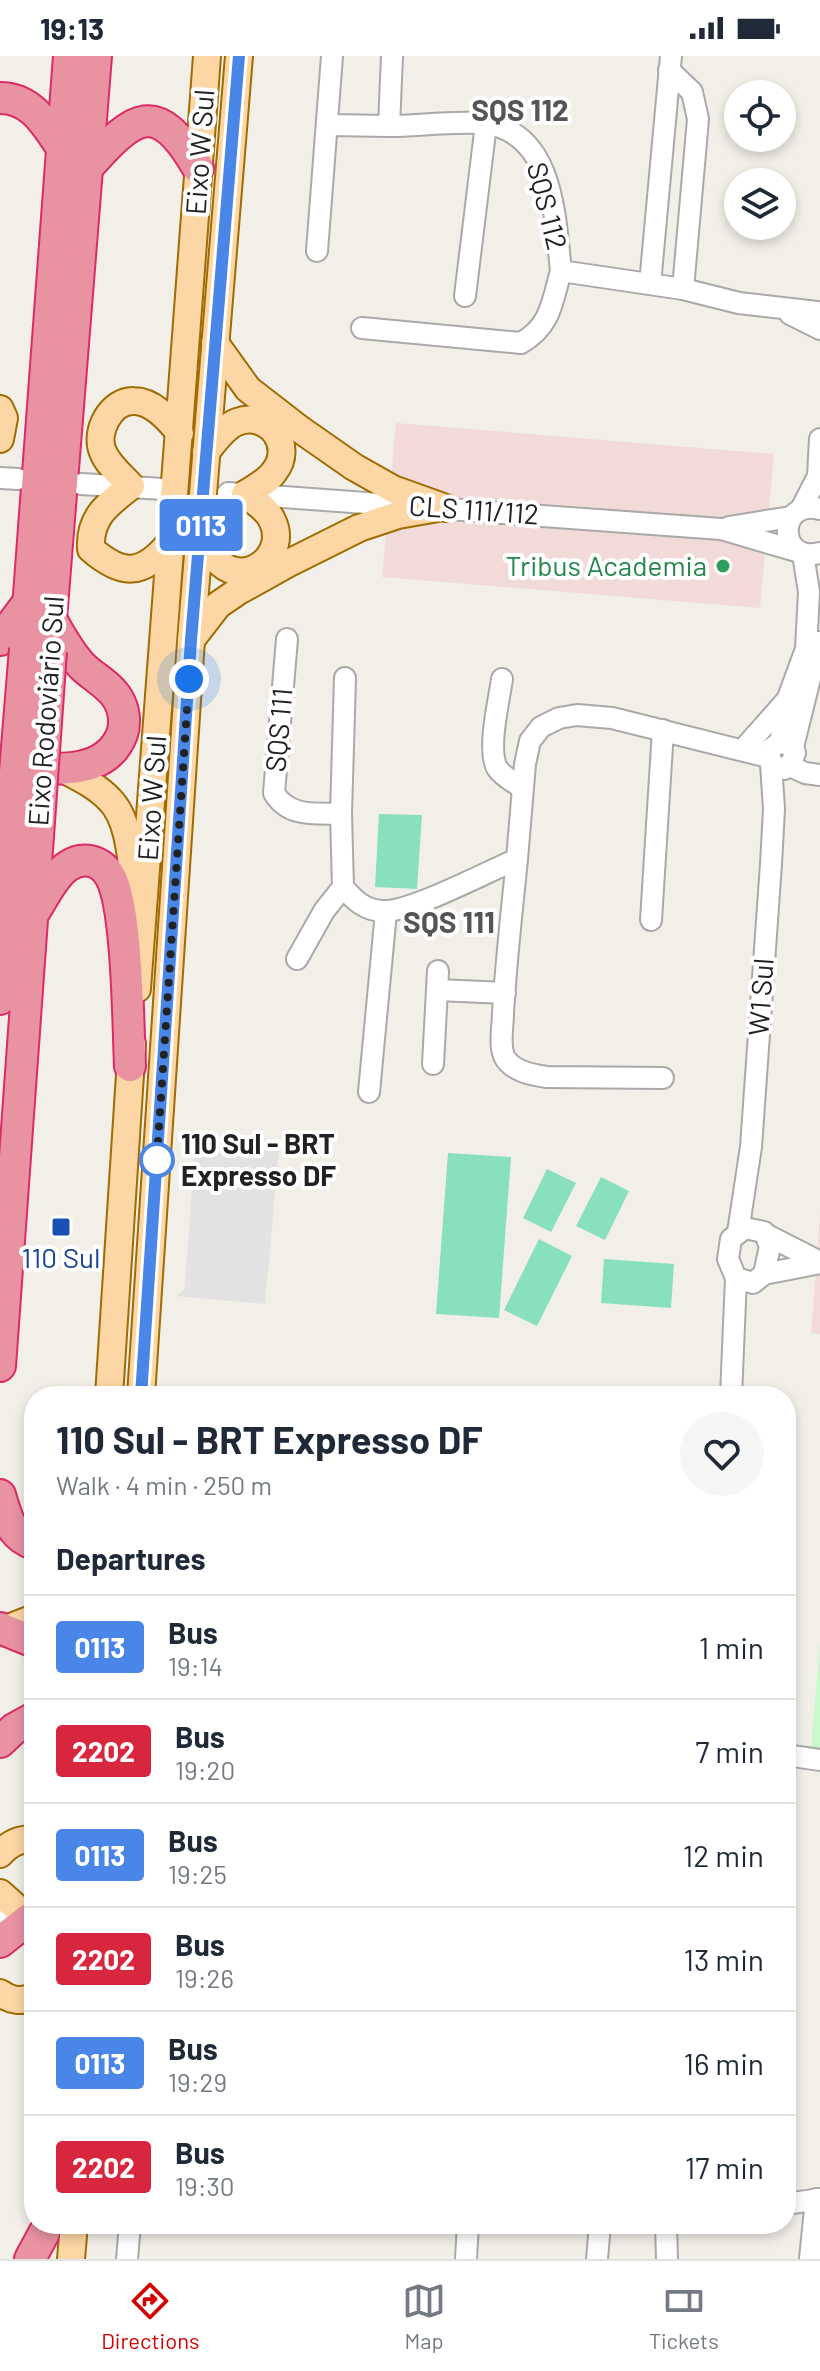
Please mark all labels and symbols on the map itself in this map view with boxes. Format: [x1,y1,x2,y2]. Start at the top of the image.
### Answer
street label: Eixo W Sul [178,88,220,216]
district label: SQS 112 [471,91,569,127]
street label: SQS 112 [521,158,575,253]
street label: CLS 111/112 [408,487,540,531]
line badge: 0113 [145,499,257,551]
place label: Tribus Academia [506,548,707,582]
marker: Tribus Academia [714,557,732,575]
street label: Eixo Rodoviário Sul [20,595,70,827]
your location [169,659,209,699]
street label: SQS 111 [257,687,299,773]
street label: Eixo W Sul [130,734,172,862]
district label: SQS 111 [403,903,495,939]
street label: W1 Sul [740,957,780,1037]
place label: 110 Sul - BRT Expresso DF [181,1126,336,1192]
marker: 110 Sul - BRT Expresso DF [140,1143,174,1177]
marker: 110 Sul [50,1216,72,1238]
place label: 110 Sul [22,1240,100,1274]

